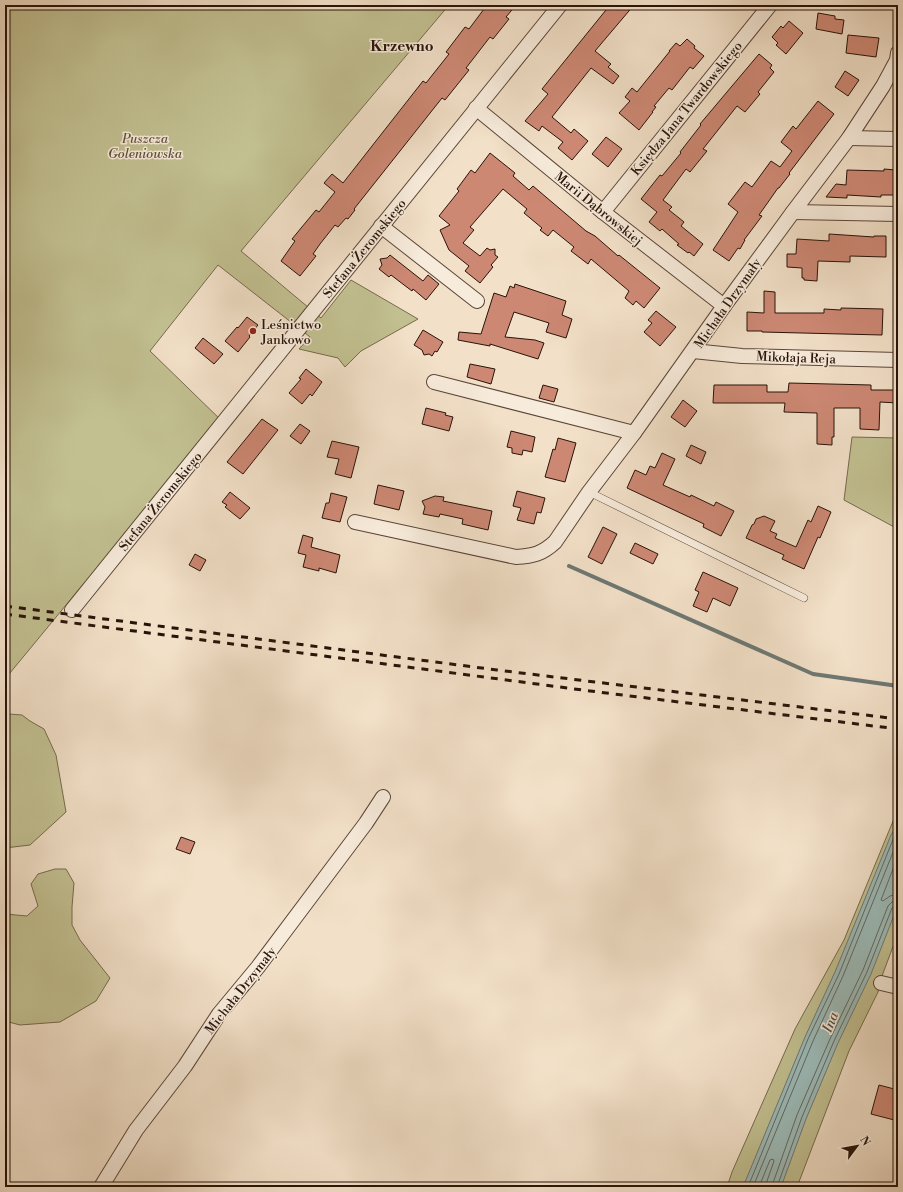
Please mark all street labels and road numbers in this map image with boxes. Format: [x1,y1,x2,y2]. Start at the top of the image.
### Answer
street label: Księdza Jana Twardowskiego [628,38,746,179]
street label: Marii Dąbrowskiej [551,168,646,249]
street label: Stefana Żeromskiego [319,195,410,302]
street label: Michała Drzymały [691,255,765,352]
street label: Mikołaja Reja [756,349,837,367]
street label: Stefana Żeromskiego [115,448,206,555]
street label: Michała Drzymały [202,943,280,1037]

